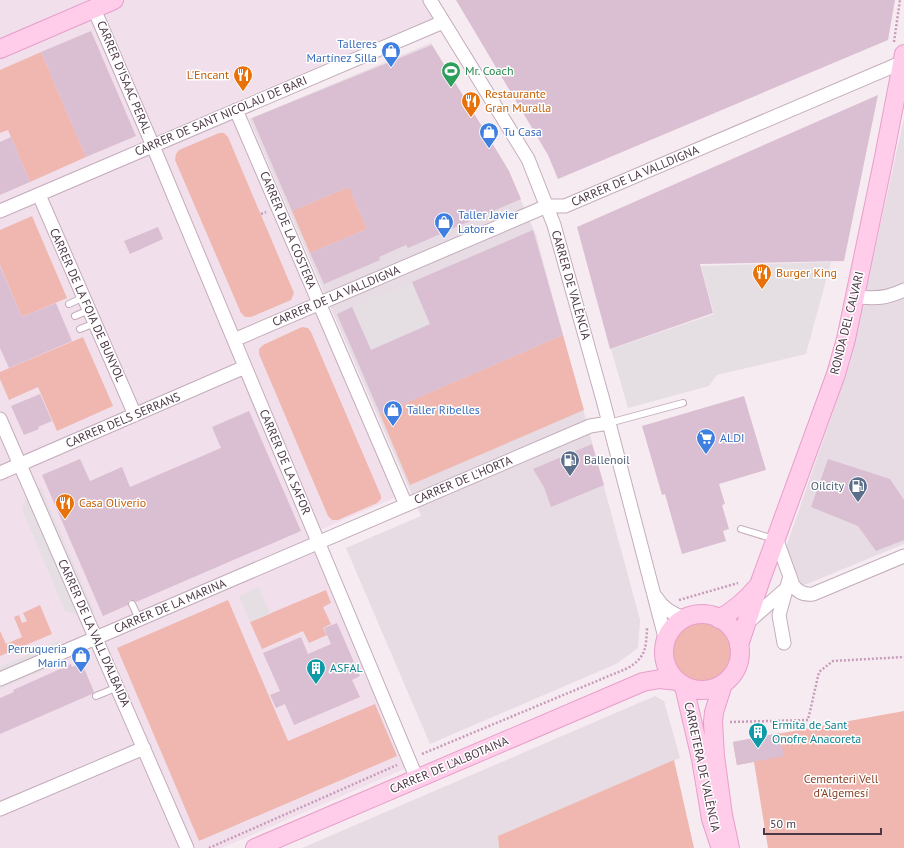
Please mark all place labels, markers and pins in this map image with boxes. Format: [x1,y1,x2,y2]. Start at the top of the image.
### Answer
place label: Talleres Martínez Silla [307,36,377,65]
shop icon: Talleres Martínez Silla [380,40,402,68]
sports icon: Mr. Coach [440,60,462,88]
place label: Mr. Coach [465,63,513,78]
restaurant icon: L'Encant [232,64,254,92]
place label: L'Encant [187,67,229,82]
place label: Restaurante Gran Muralla [485,86,551,115]
restaurant icon: Restaurante Gran Muralla [460,90,482,118]
shop icon: Tu Casa [478,121,500,149]
place label: Tu Casa [503,124,542,139]
place label: Taller Javier Latorre [458,207,518,236]
shop icon: Taller Javier Latorre [433,211,455,239]
restaurant icon: Burger King [751,262,773,290]
place label: Burger King [776,265,837,280]
shop icon: Taller Ribelles [382,399,404,427]
place label: Taller Ribelles [407,402,480,417]
supermarket icon: ALDI [695,427,717,455]
place label: ALDI [720,430,745,445]
fuel station icon: Ballenoil [559,449,581,477]
place label: Ballenoil [584,452,630,467]
fuel station icon: Oilcity [847,475,869,503]
place label: Oilcity [811,478,844,493]
restaurant icon: Casa Oliverio [54,492,76,520]
place label: Casa Oliverio [79,495,146,510]
place label: Perruqueria Marin [8,641,67,670]
shop icon: Perruqueria Marin [70,645,92,673]
building icon: ASFAL [305,657,327,685]
place label: ASFAL [330,660,363,675]
place label: Ermita de Sant Onofre Anacoreta [772,717,861,746]
building icon: Ermita de Sant Onofre Anacoreta [747,721,769,749]

